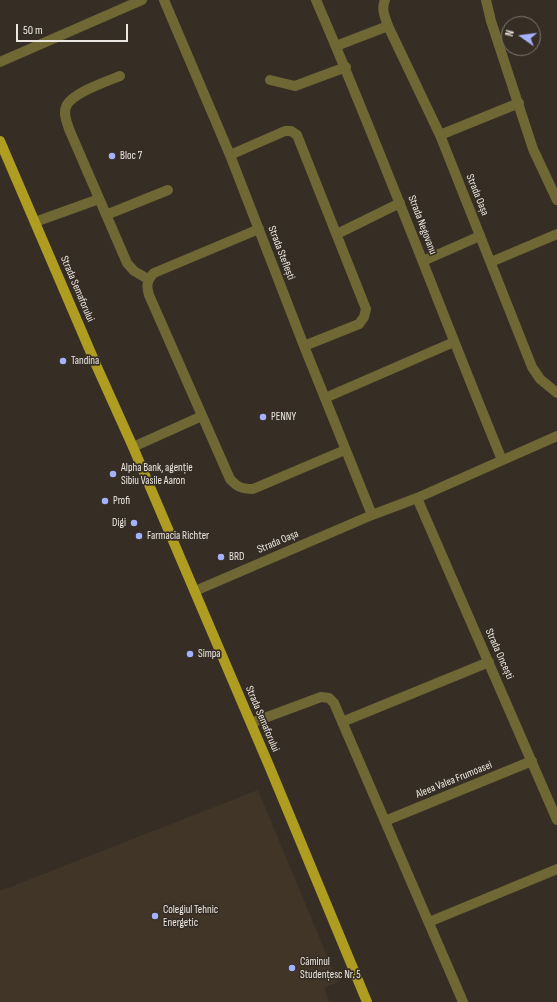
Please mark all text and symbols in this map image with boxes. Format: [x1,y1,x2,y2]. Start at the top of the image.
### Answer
scale bar [18,16,130,42]
north arrow [501,16,541,56]
text: 50 m [23,23,43,38]
text: N [503,29,517,38]
place label: Bloc 7 [120,149,142,163]
marker: Bloc 7 [107,151,117,161]
street label: Strada Oașa [463,172,491,218]
street label: Strada Negovanu [405,194,439,256]
street label: Strada Steflești [265,224,297,282]
street label: Strada Semaforului [57,254,97,324]
place label: Tandina [71,354,99,368]
marker: Tandina [58,356,68,366]
place label: PENNY [271,410,296,424]
marker: PENNY [258,412,268,422]
place label: Alpha Bank, agenție Sibiu Vasile Aaron [121,461,193,487]
marker: Alpha Bank, agenție Sibiu Vasile Aaron [108,469,118,479]
place label: Profi [113,494,130,508]
marker: Profi [100,496,110,506]
place label: Digi [112,516,126,530]
marker: Digi [129,518,139,528]
street label: Strada Oașa [255,527,301,557]
place label: Farmacia Richter [147,529,209,543]
marker: Farmacia Richter [134,531,144,541]
place label: BRD [229,550,244,564]
marker: BRD [216,552,226,562]
street label: Strada Oncești [482,627,516,681]
place label: Simpa [198,647,221,661]
marker: Simpa [185,649,195,659]
street label: Strada Semaforului [242,684,282,754]
street label: Aleea Valea Frumoasei [414,759,494,801]
place label: Colegiul Tehnic Energetic [163,903,218,929]
marker: Colegiul Tehnic Energetic [150,911,160,921]
place label: Căminul Studențesc Nr. 5 [300,955,361,981]
marker: Căminul Studențesc Nr. 5 [287,963,297,973]

